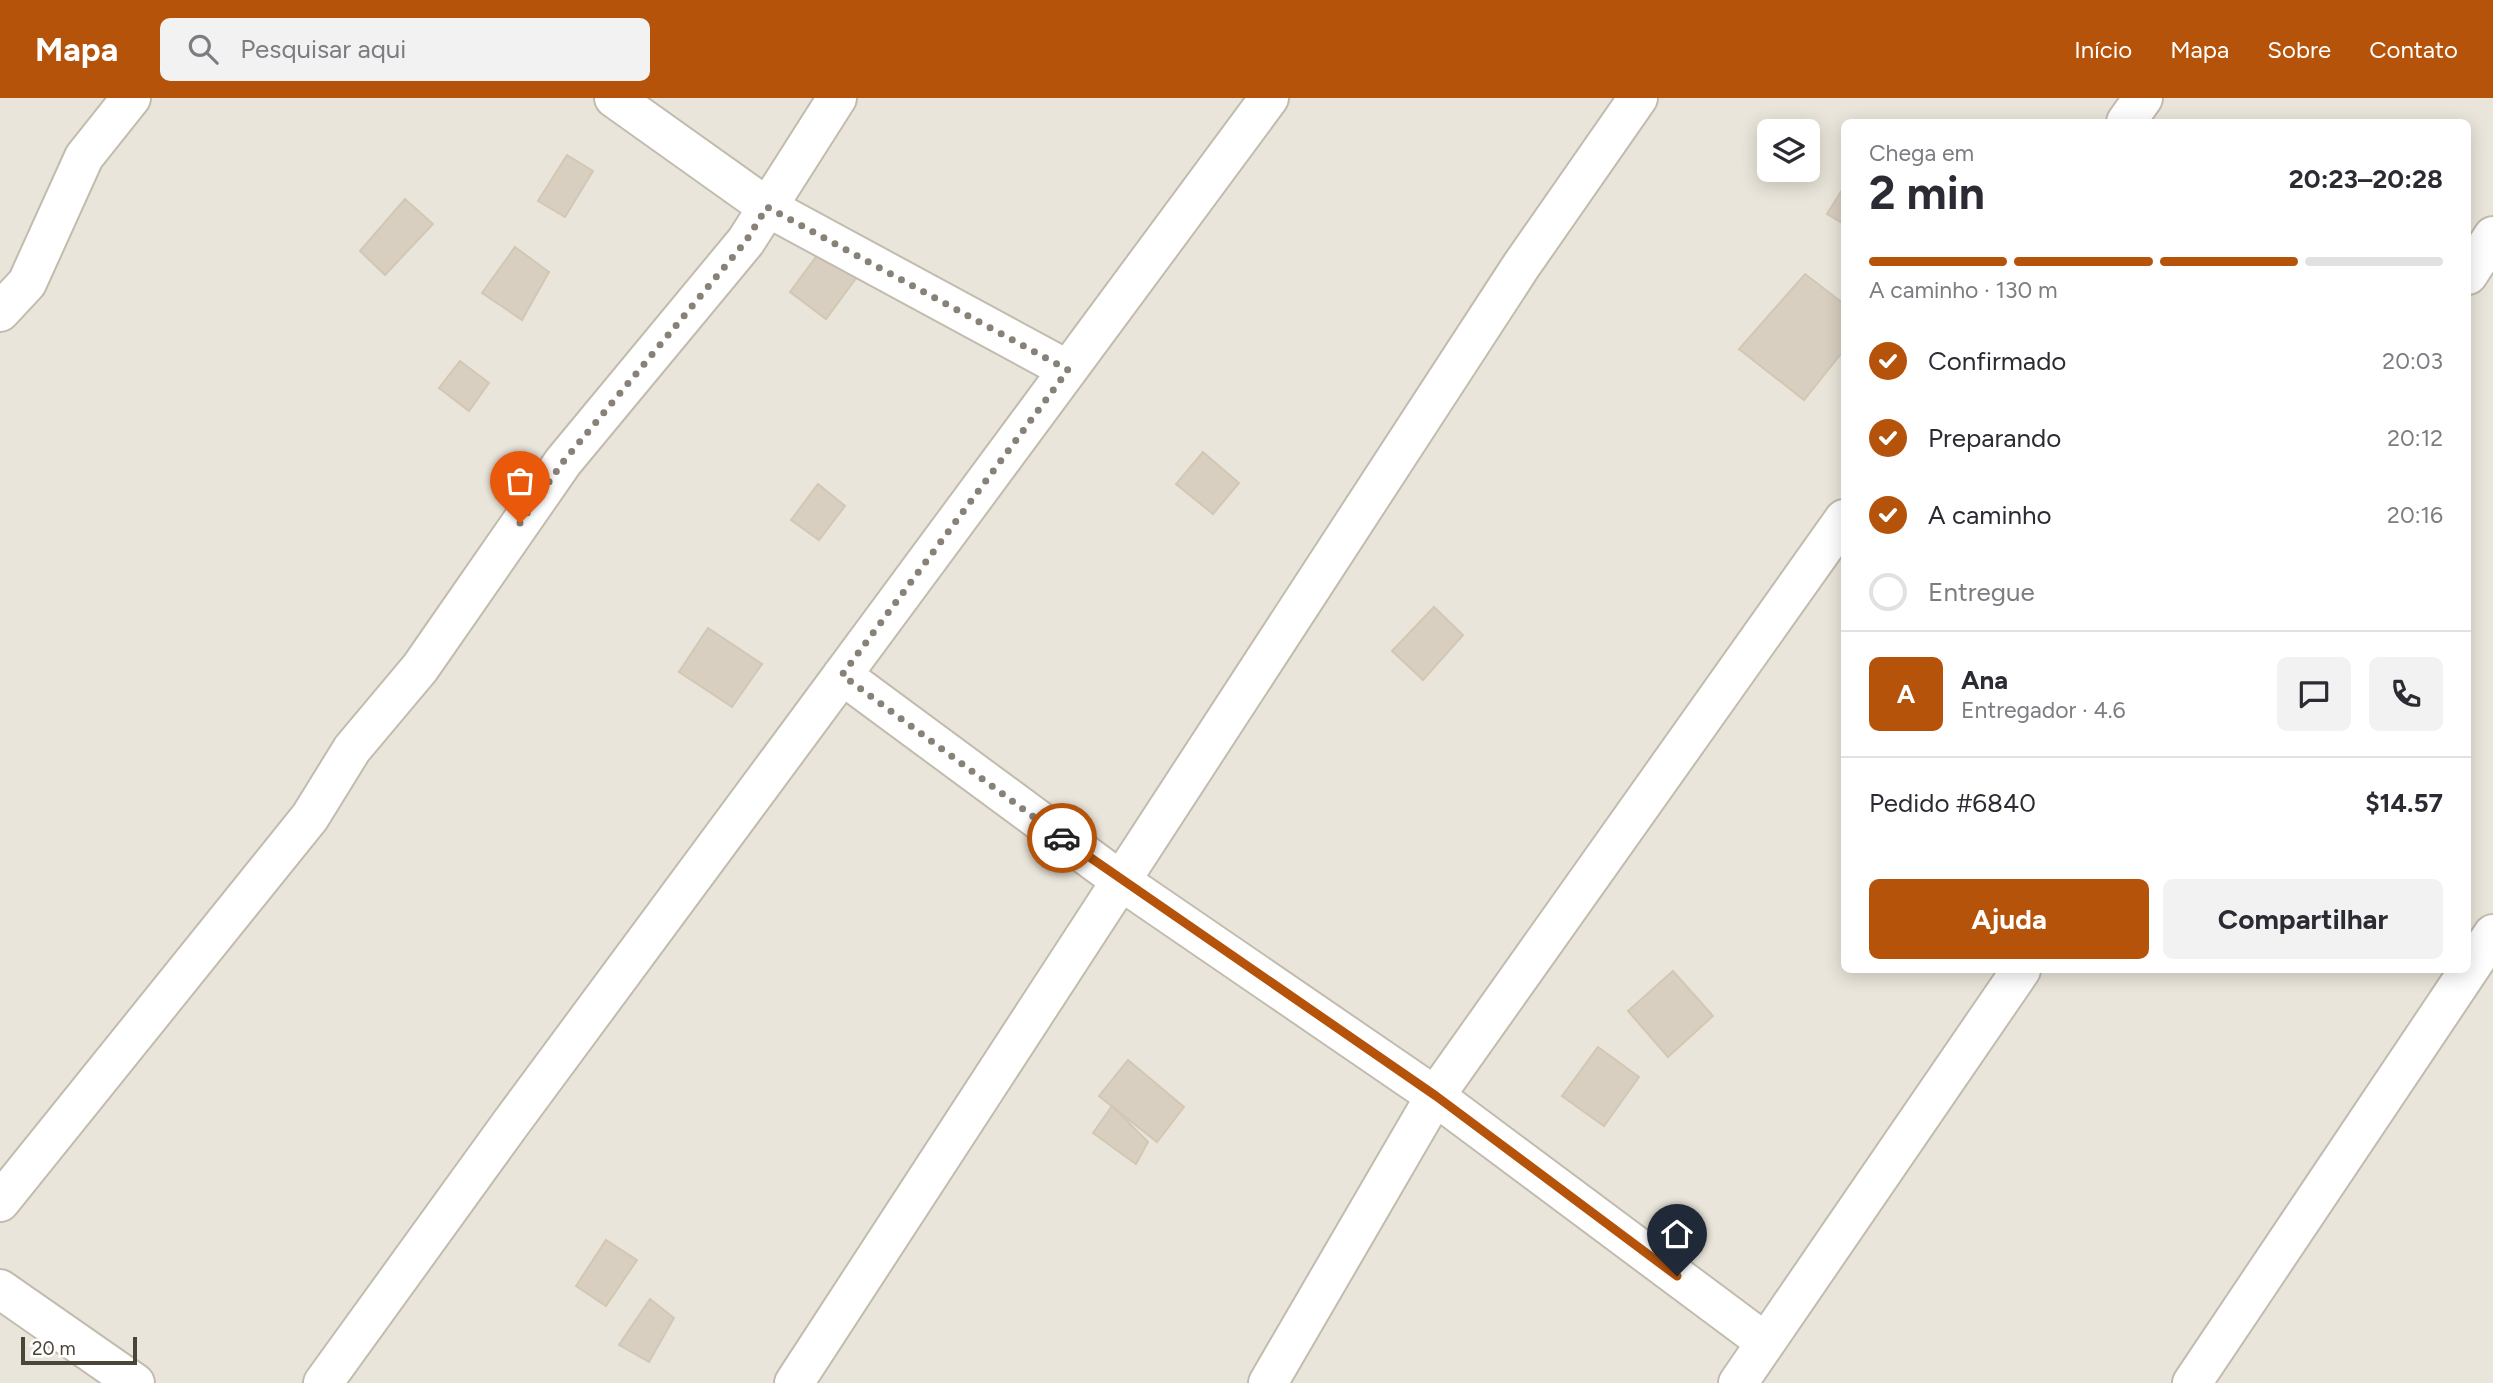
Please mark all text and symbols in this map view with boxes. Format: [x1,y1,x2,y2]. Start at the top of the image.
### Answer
search box [160,18,650,81]
text: Mapa [35,30,118,69]
icon: search [184,30,222,68]
text: Pesquisar aqui [240,33,406,65]
text: Início [2074,35,2132,64]
text: Mapa [2170,35,2229,64]
text: Sobre [2267,35,2331,64]
text: Contato [2369,35,2458,64]
map controls [1757,119,1820,182]
button: layers [1757,119,1820,182]
text: Chega em [1869,139,1974,167]
text: 20:23–20:28 [2289,163,2443,195]
text: 2 min [1869,165,1985,221]
text: A caminho · 130 m [1869,276,2058,304]
icon: check [1869,342,1907,380]
text: Confirmado [1928,345,2066,377]
text: 20:03 [2382,347,2443,375]
icon: check [1869,419,1907,457]
text: Preparando [1928,422,2061,454]
text: 20:12 [2387,424,2443,452]
pin [490,451,550,523]
icon: bag [501,462,539,500]
icon: check [1869,496,1907,534]
text: A caminho [1928,499,2052,531]
text: 20:16 [2387,501,2443,529]
text: Entregue [1928,576,2035,608]
button: chat [2277,657,2351,731]
button: phone [2369,657,2443,731]
text: Ana [1961,664,2008,696]
text: A [1897,678,1915,710]
text: Entregador · 4.6 [1961,696,2126,724]
text: Pedido #6840 [1869,787,2036,819]
text: $14.57 [2365,787,2443,819]
courier [1027,803,1097,873]
icon: car [1043,819,1081,857]
button: Ajuda [1869,879,2149,959]
button: Compartilhar [2163,879,2443,959]
pin [1647,1204,1707,1276]
icon: home [1658,1215,1696,1253]
scale bar [21,1334,136,1366]
text: 20 m [32,1337,76,1360]

